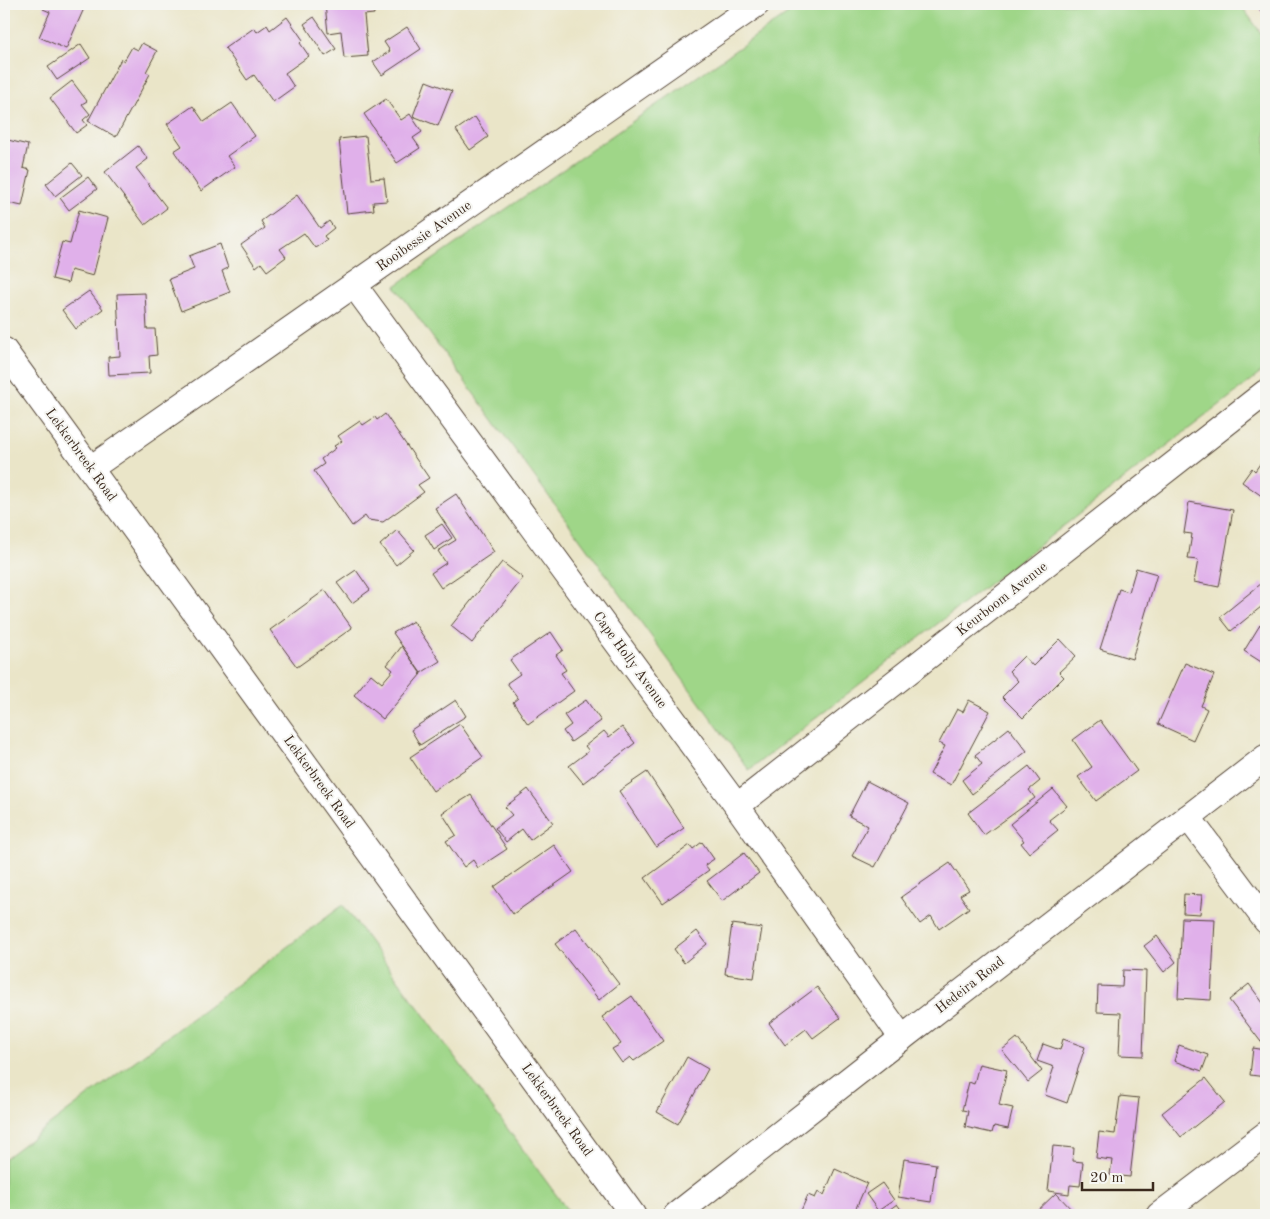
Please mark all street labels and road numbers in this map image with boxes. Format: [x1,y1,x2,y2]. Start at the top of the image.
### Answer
street label: Rooibessie Avenue [374,198,474,274]
street label: Lekkerbreek Road [43,406,119,504]
street label: Keurboom Avenue [954,559,1050,639]
street label: Cape Holly Avenue [590,609,670,711]
street label: Lekkerbreek Road [281,733,357,831]
street label: Hedeira Road [933,954,1007,1016]
street label: Lekkerbreek Road [519,1061,595,1159]

